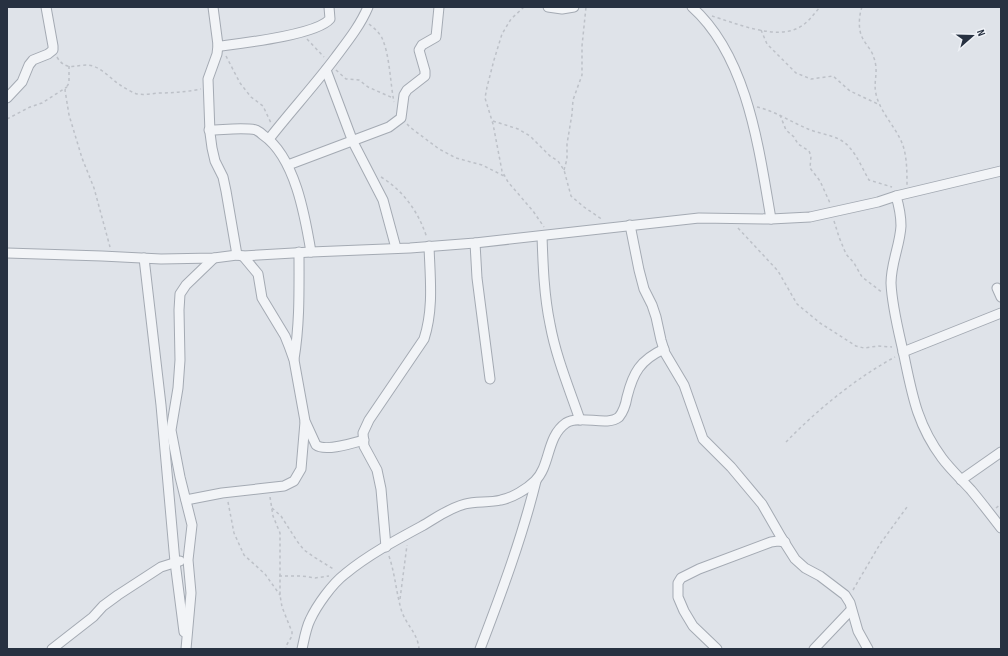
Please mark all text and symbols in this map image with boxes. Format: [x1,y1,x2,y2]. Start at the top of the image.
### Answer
north arrow [952,16,992,56]
text: N [974,28,988,38]

